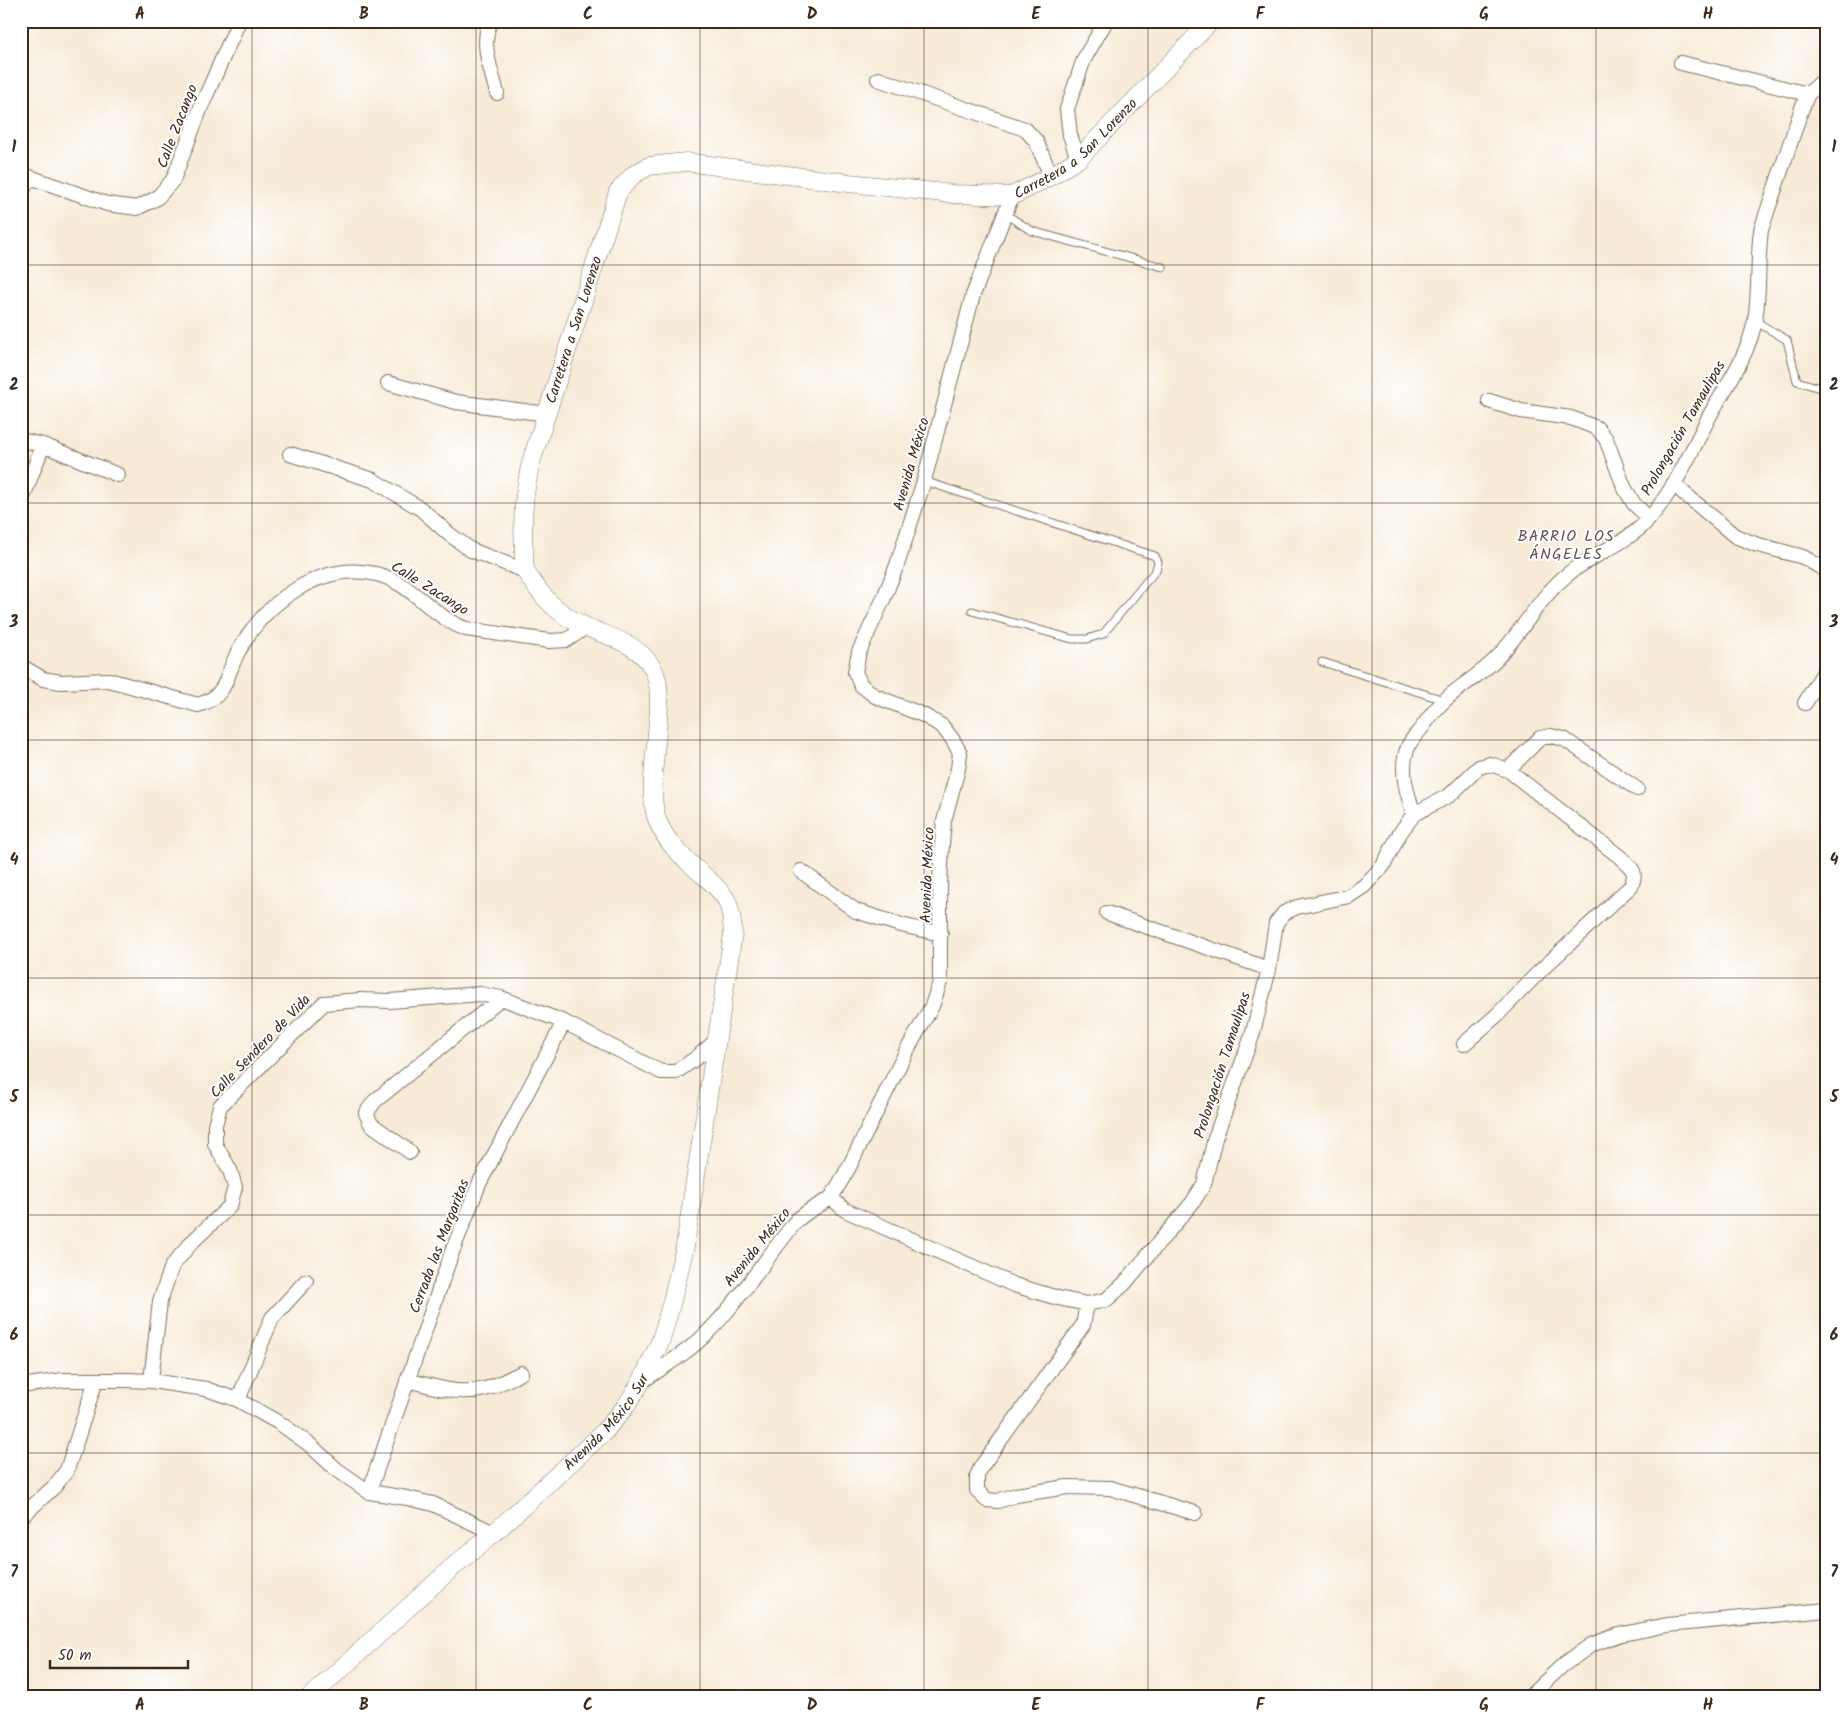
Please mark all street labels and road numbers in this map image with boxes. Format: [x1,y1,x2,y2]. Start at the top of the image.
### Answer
street label: Calle Zacango [151,81,205,172]
street label: Carretera a San Lorenzo [1010,93,1144,206]
street label: Carretera a San Lorenzo [540,253,610,407]
street label: Prolongación Tamaulipas [1635,356,1733,501]
street label: Avenida México [887,415,937,514]
street label: Calle Zacango [386,555,473,622]
street label: Avenida México [914,826,942,924]
street label: Prolongación Tamaulipas [1188,988,1258,1142]
street label: Calle Sendero de Vida [204,989,317,1104]
street label: Cerrada las Margaritas [403,1175,477,1317]
street label: Avenida México [718,1203,797,1293]
street label: Avenida México Sur [558,1369,657,1477]

